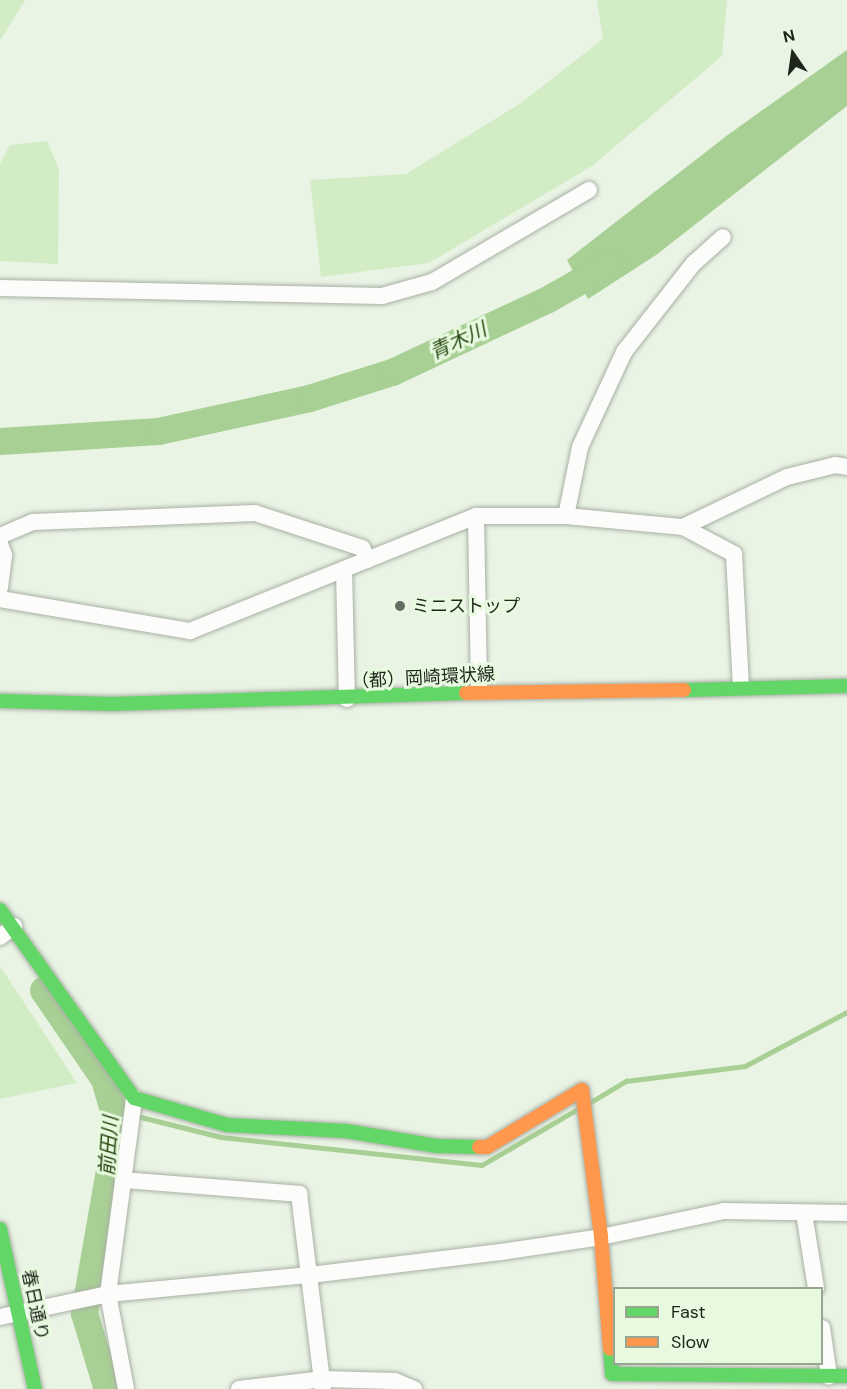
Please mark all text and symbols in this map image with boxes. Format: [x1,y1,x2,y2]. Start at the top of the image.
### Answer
north arrow [763,24,823,84]
text: N [781,24,797,48]
water label: 青木川 [426,317,490,365]
place label: ミニストップ [412,595,520,617]
marker: ミニストップ [393,599,407,613]
street label: （都）岡崎環状線 [351,663,495,693]
water label: 前田川 [95,1115,123,1177]
street label: 春日通り [17,1268,53,1342]
legend [613,1287,823,1365]
text: Fast [671,1300,706,1324]
text: Slow [671,1330,710,1354]

